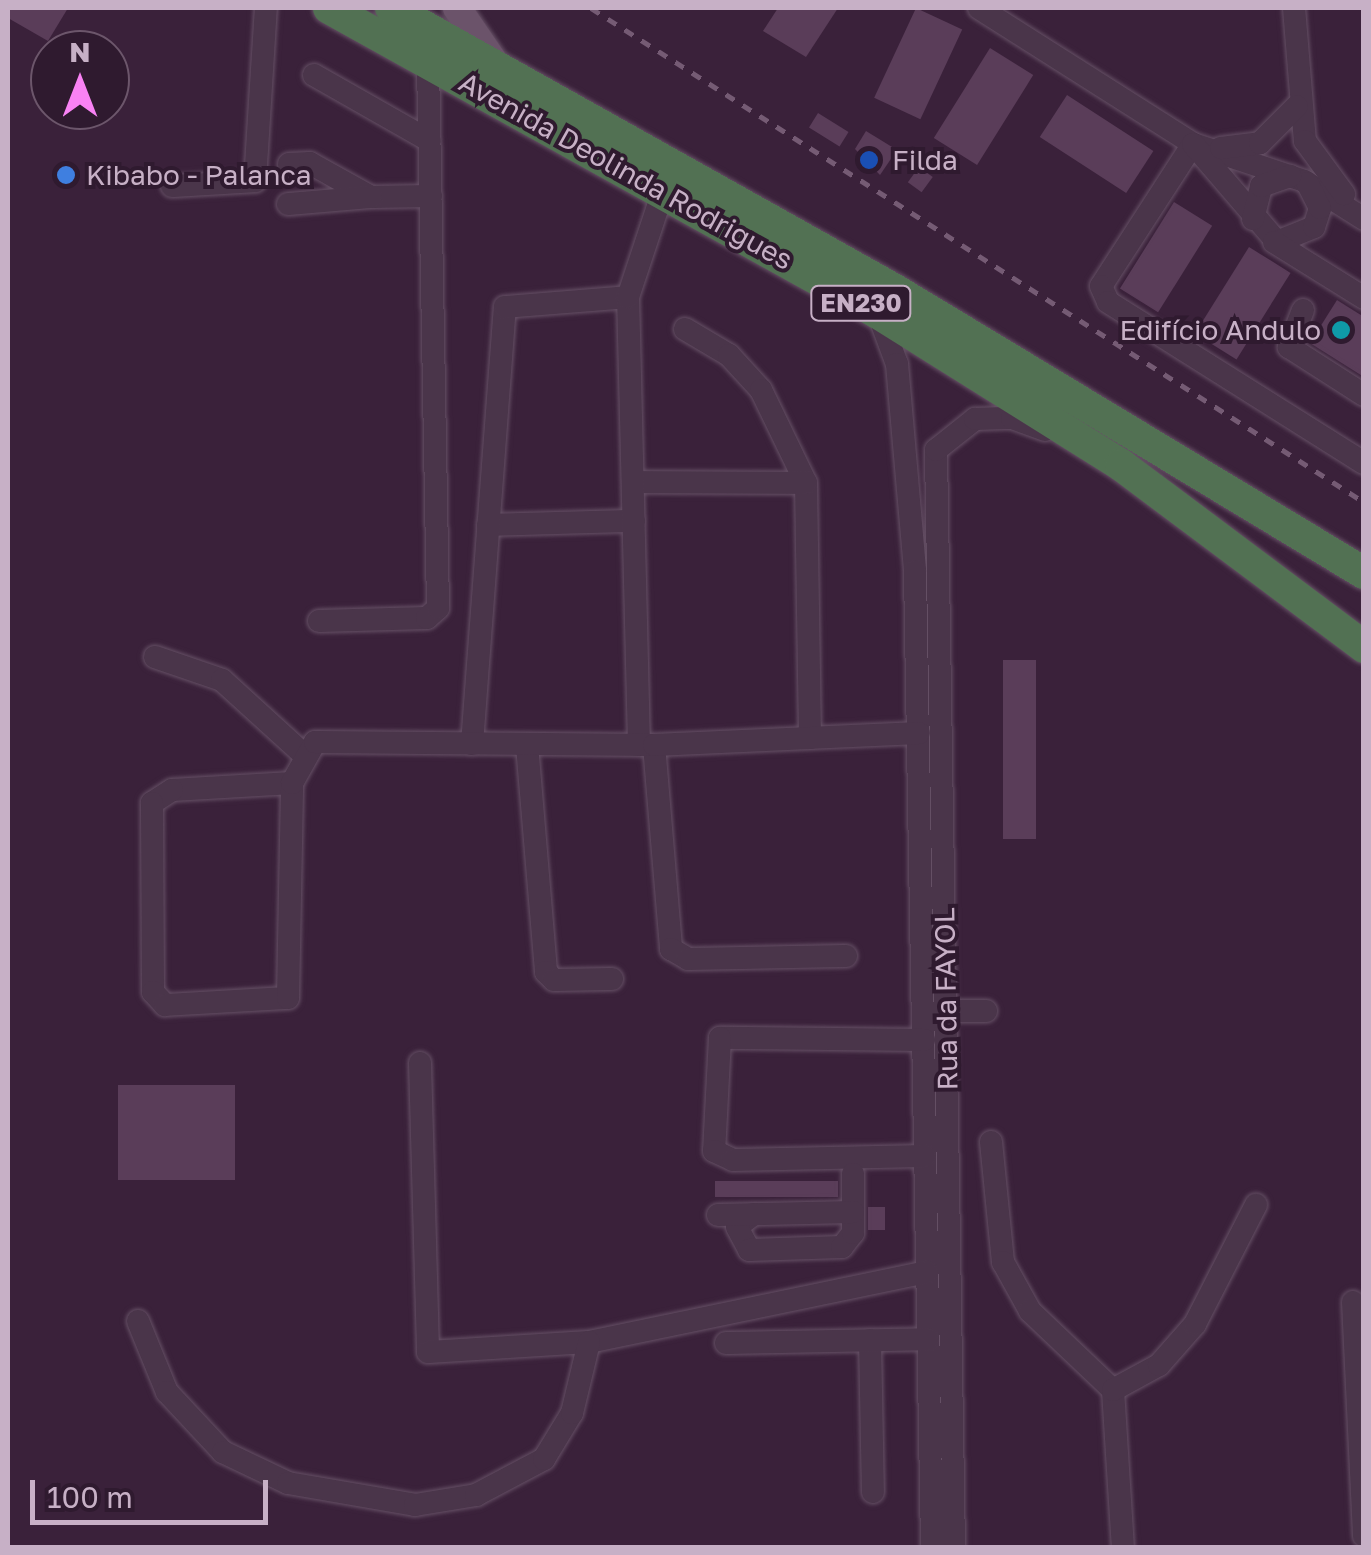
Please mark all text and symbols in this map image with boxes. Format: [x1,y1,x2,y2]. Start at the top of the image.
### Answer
north arrow [30,30,130,130]
text: N [69,35,91,68]
street label: Avenida Deolinda Rodrigues [453,65,799,277]
place label: Filda [892,143,958,177]
marker: Filda [856,147,882,173]
place label: Kibabo - Palanca [86,158,311,192]
marker: Kibabo - Palanca [55,164,77,186]
road number: EN230 [808,283,914,323]
place label: Edifício Andulo [1120,313,1321,347]
marker: Edifício Andulo [1330,319,1352,341]
street label: Rua da FAYOL [928,907,964,1091]
scale bar [35,1460,272,1522]
text: 100 m [47,1479,133,1515]

